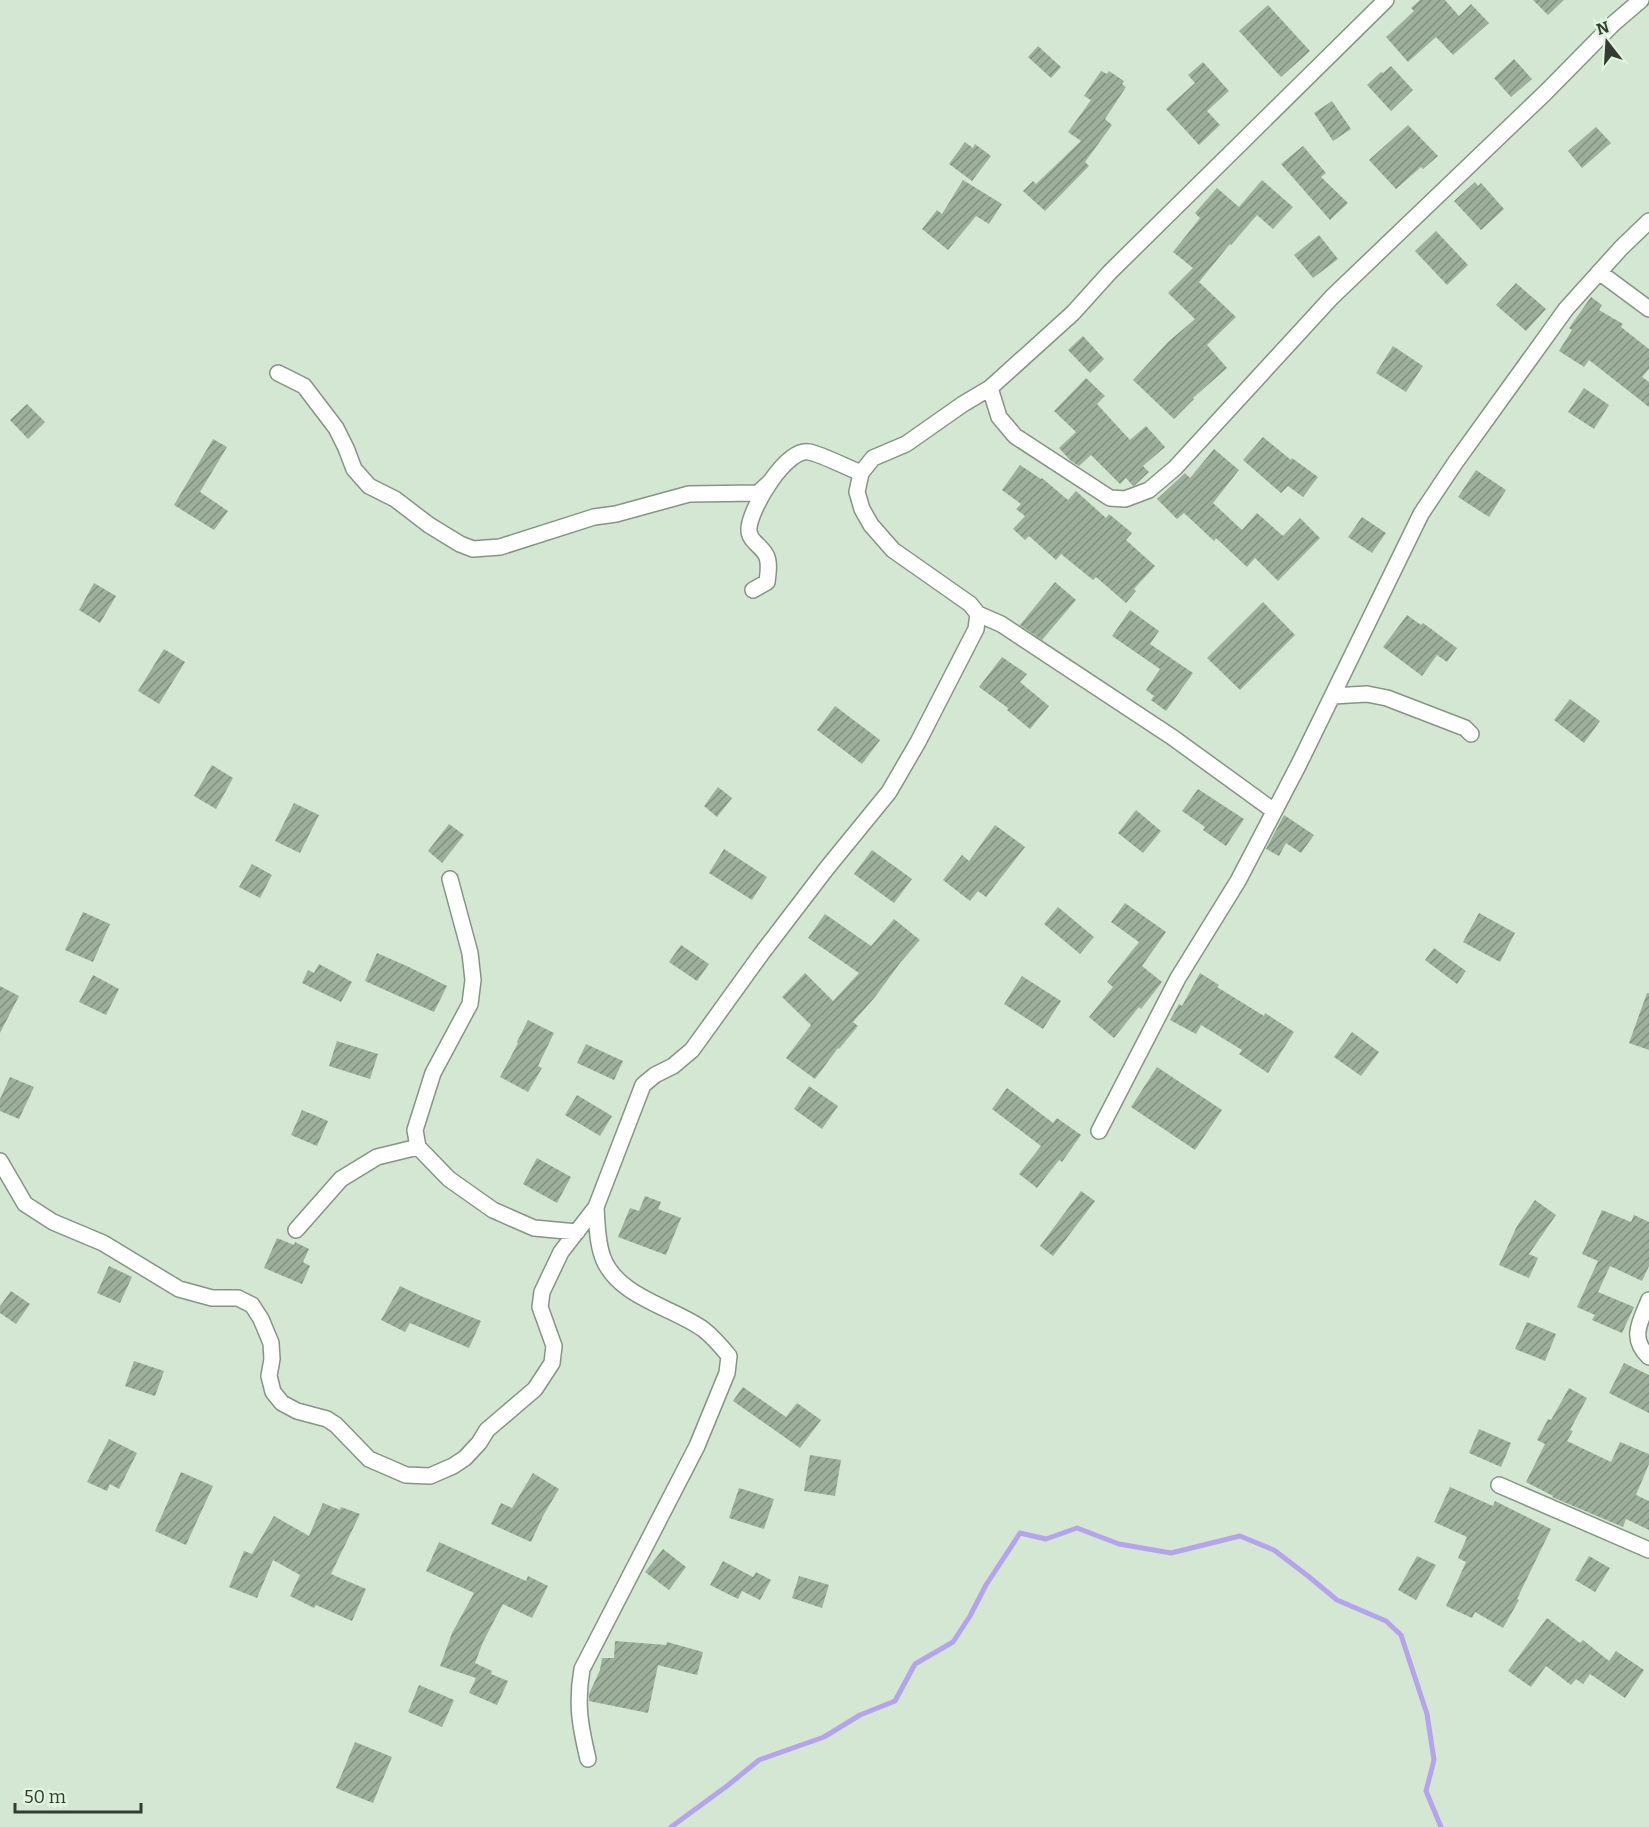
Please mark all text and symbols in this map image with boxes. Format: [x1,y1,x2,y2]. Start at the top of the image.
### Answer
north arrow [1577,12,1637,72]
text: N [1594,17,1611,39]
scale bar [15,1776,141,1814]
text: 50 m [24,1786,66,1808]

